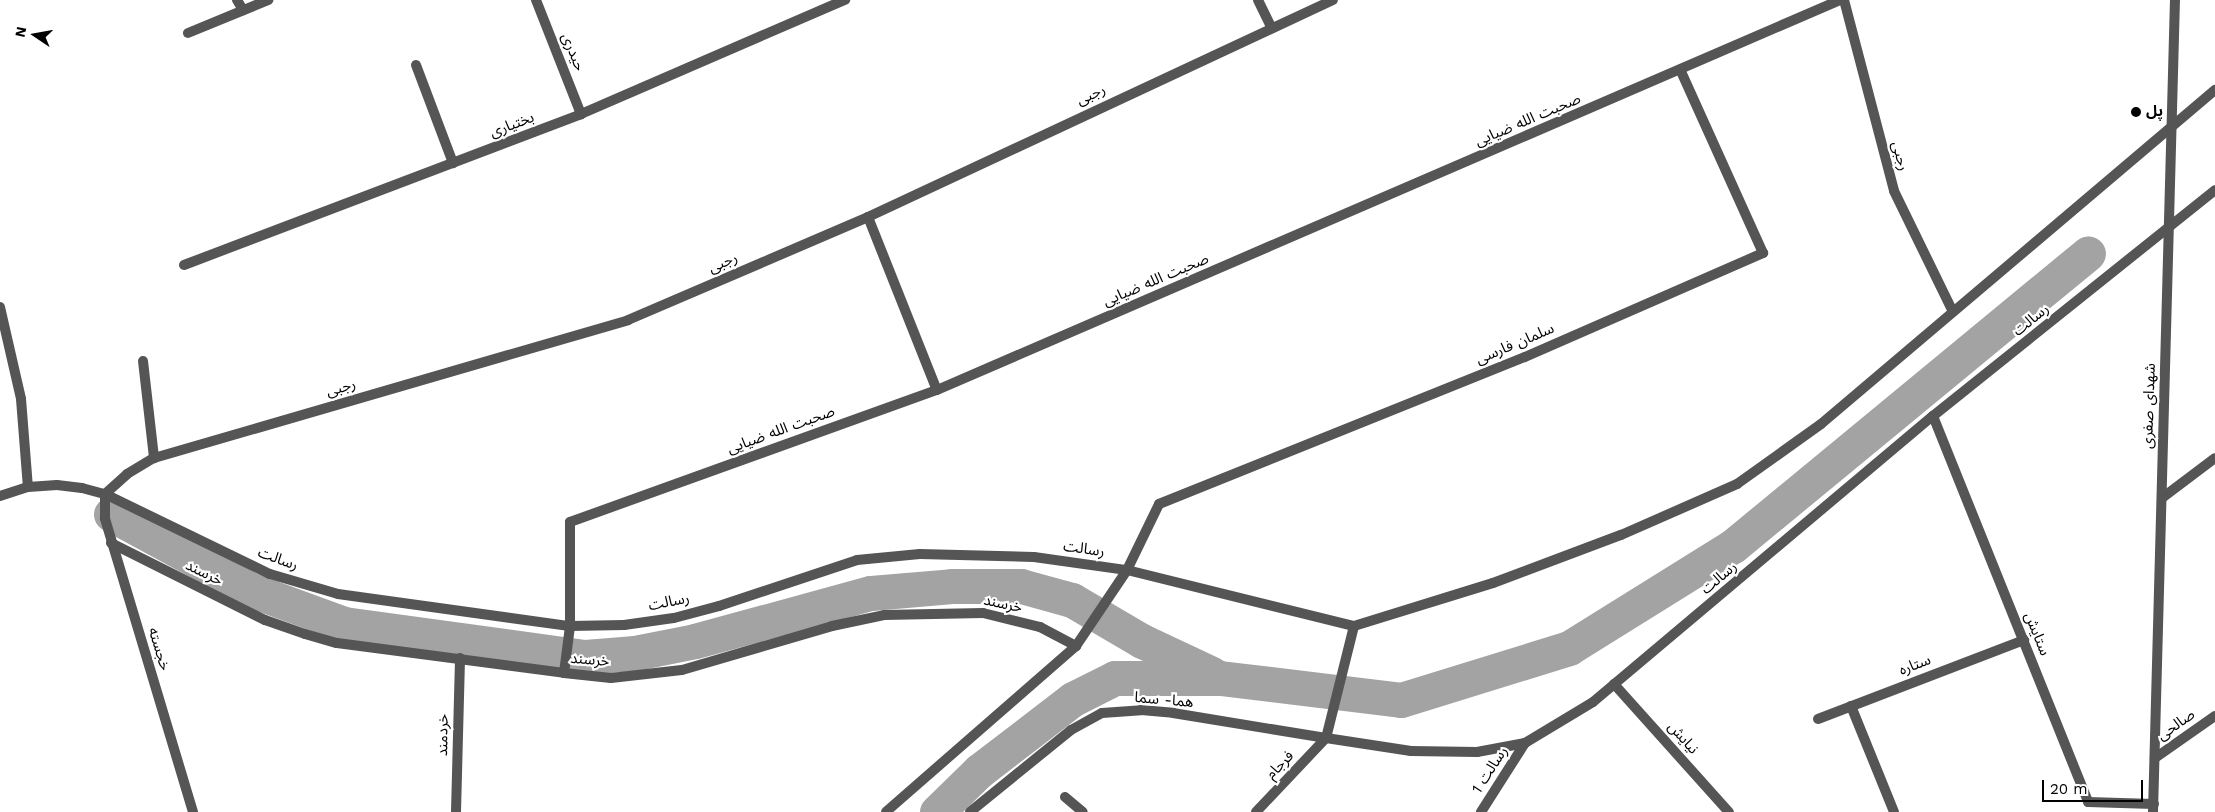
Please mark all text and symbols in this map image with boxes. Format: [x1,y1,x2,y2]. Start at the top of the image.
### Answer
north arrow [10,10,60,60]
text: N [11,25,29,39]
street label: حیدری [557,30,589,74]
street label: رجبی [1074,81,1108,109]
street label: صحبت الله ضیایی [1472,90,1584,150]
place label: پل [2146,103,2163,121]
marker: پل [2130,106,2142,118]
street label: بختیاری [487,108,537,142]
street label: رجبی [1887,139,1913,173]
street label: رجبی [706,249,740,277]
street label: صحبت الله ضیایی [1100,250,1212,310]
street label: رسالت [2009,300,2053,340]
street label: سلمان فارسی [1473,319,1557,369]
street label: شهدای صفری [2139,363,2159,449]
street label: رجبی [324,375,358,401]
street label: صحبت الله ضیایی [725,402,837,458]
street label: رسالت [1062,537,1106,561]
street label: رسالت [255,543,301,575]
street label: خرسند [182,556,226,590]
street label: رسالت [1697,558,1741,598]
street label: رسالت [647,589,691,615]
street label: خرسند [982,591,1024,617]
street label: ستایش [2020,610,2054,658]
street label: خجسته [144,625,174,673]
street label: خرسند [570,649,610,671]
street label: ستاره [1897,651,1933,679]
street label: هما- سما [1134,688,1194,712]
street label: صالحی [2153,705,2199,745]
street label: خردمند [434,714,452,756]
street label: نیایش [1664,718,1702,758]
street label: رسالت 1 [1468,743,1512,797]
street label: فرجام [1262,747,1298,783]
scale bar [2045,770,2146,802]
text: 20 m [2050,780,2088,798]

